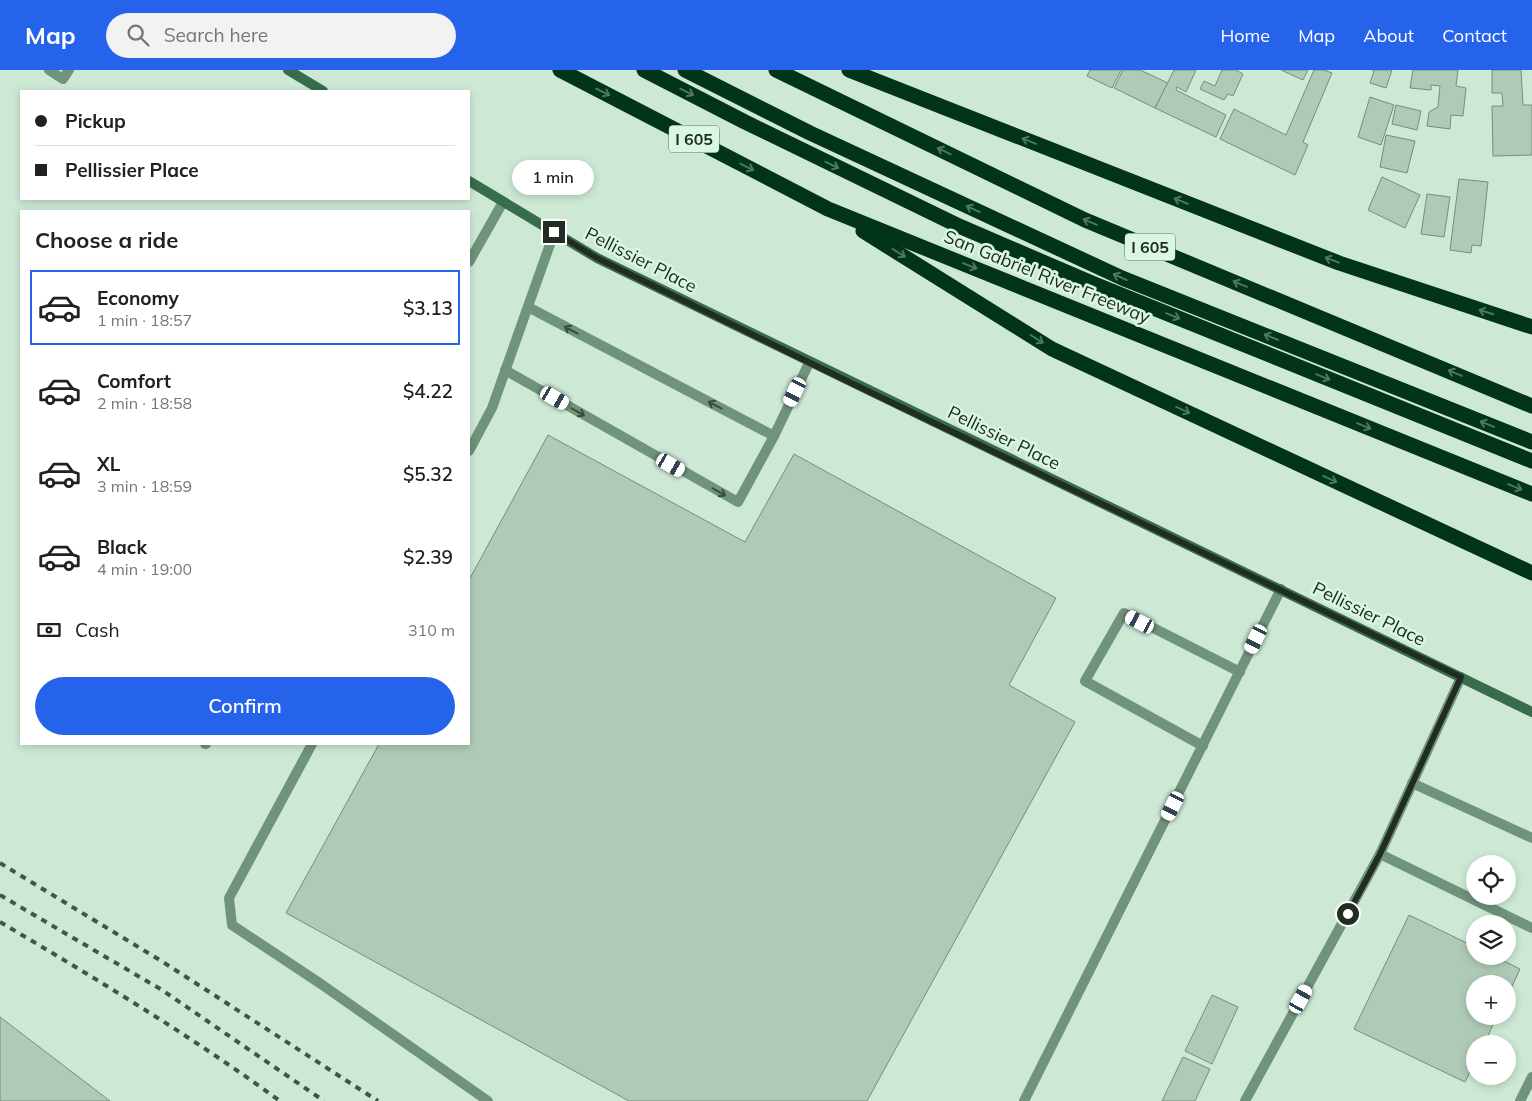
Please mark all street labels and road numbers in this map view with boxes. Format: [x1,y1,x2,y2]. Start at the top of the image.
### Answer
road number: I 605 [669,126,719,152]
street label: Pellissier Place [581,222,701,298]
street label: San Gabriel River Freeway [941,225,1154,329]
road number: I 605 [1125,233,1175,260]
street label: Pellissier Place [944,400,1064,475]
street label: Pellissier Place [1309,576,1429,651]

